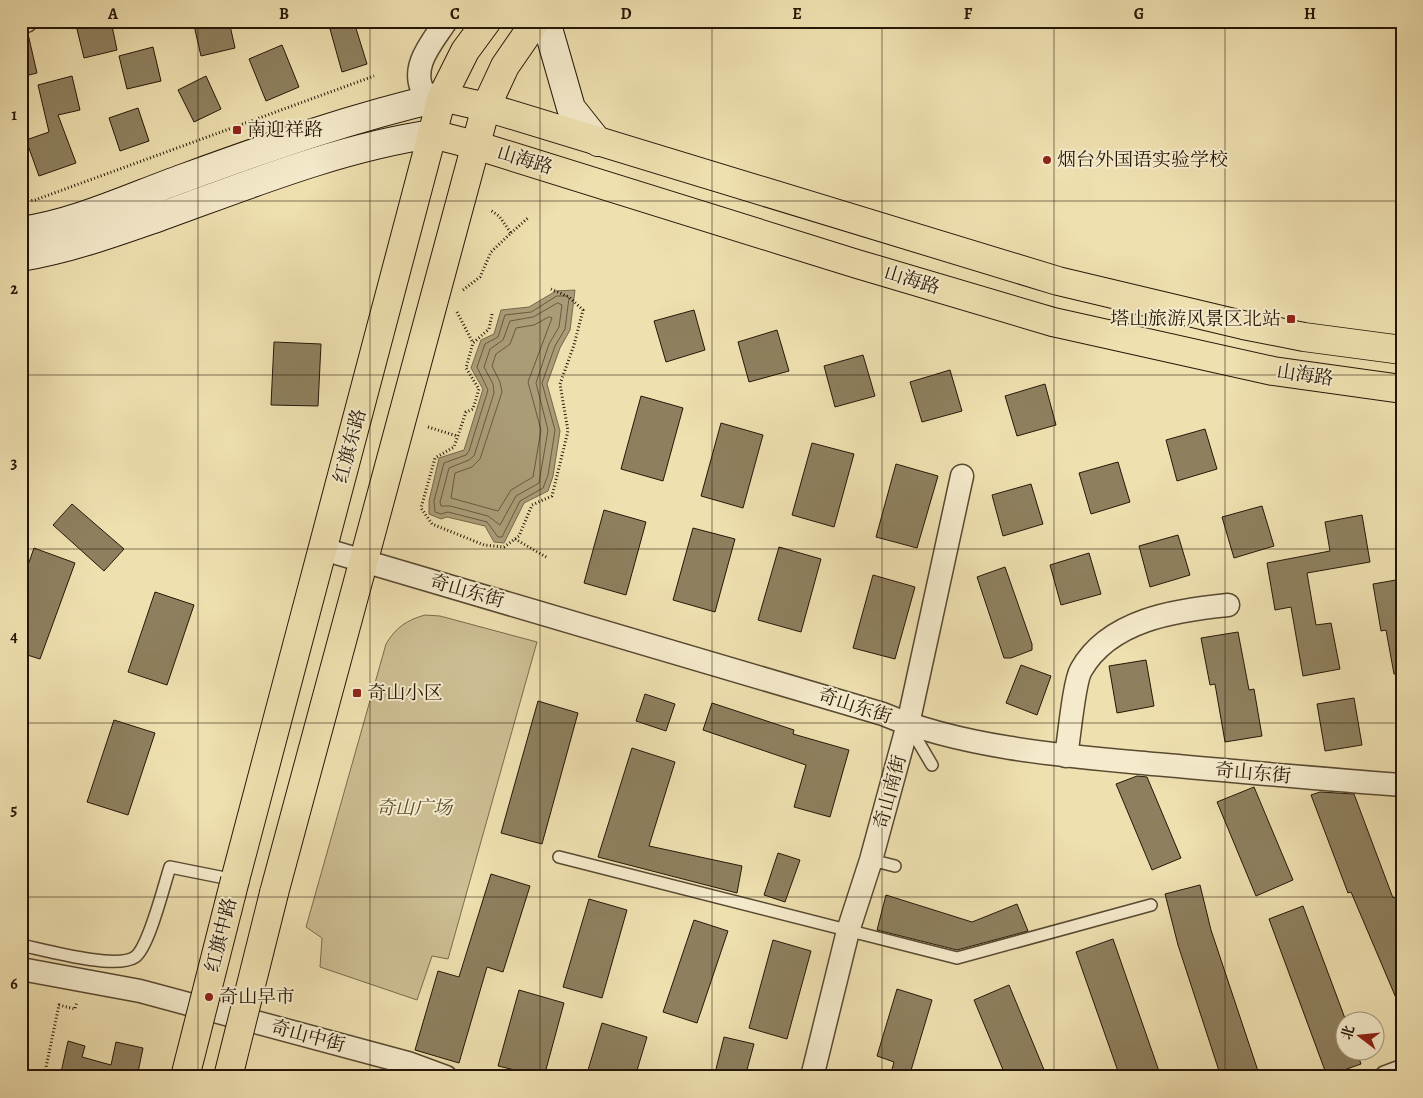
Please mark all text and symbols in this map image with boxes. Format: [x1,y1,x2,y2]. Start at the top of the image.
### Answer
text: A [107,3,119,25]
text: B [279,3,289,25]
text: C [450,3,460,25]
text: D [620,3,632,25]
text: E [792,3,802,25]
text: F [964,3,973,25]
text: G [1134,3,1144,25]
text: H [1304,3,1316,25]
text: 1 [11,104,17,126]
place label: 南迎祥路 [247,117,323,143]
marker: 南迎祥路 [231,124,243,136]
street label: 山海路 [494,139,556,181]
place label: 烟台外国语实验学校 [1057,147,1228,173]
marker: 烟台外国语实验学校 [1041,154,1053,166]
street label: 山海路 [881,259,943,301]
text: 2 [10,278,18,300]
place label: 塔山旅游风景区北站 [1110,306,1281,332]
marker: 塔山旅游风景区北站 [1285,313,1297,325]
street label: 山海路 [1275,358,1335,392]
street label: 红旗东路 [328,406,372,486]
text: 3 [11,452,18,474]
street label: 奇山东街 [427,568,507,614]
text: 4 [10,626,18,648]
place label: 奇山小区 [367,680,443,706]
street label: 奇山东街 [815,682,895,730]
marker: 奇山小区 [351,687,363,699]
street label: 奇山南街 [868,752,912,832]
street label: 奇山东街 [1214,757,1292,789]
park label: 奇山广场 [376,795,454,821]
text: 5 [11,799,18,821]
street label: 红旗中路 [199,895,243,975]
text: 6 [10,973,18,995]
place label: 奇山早市 [219,984,295,1010]
marker: 奇山早市 [203,991,215,1003]
north arrow [1336,1010,1386,1060]
street label: 奇山中街 [268,1014,348,1058]
text: 北 [1337,1023,1359,1042]

